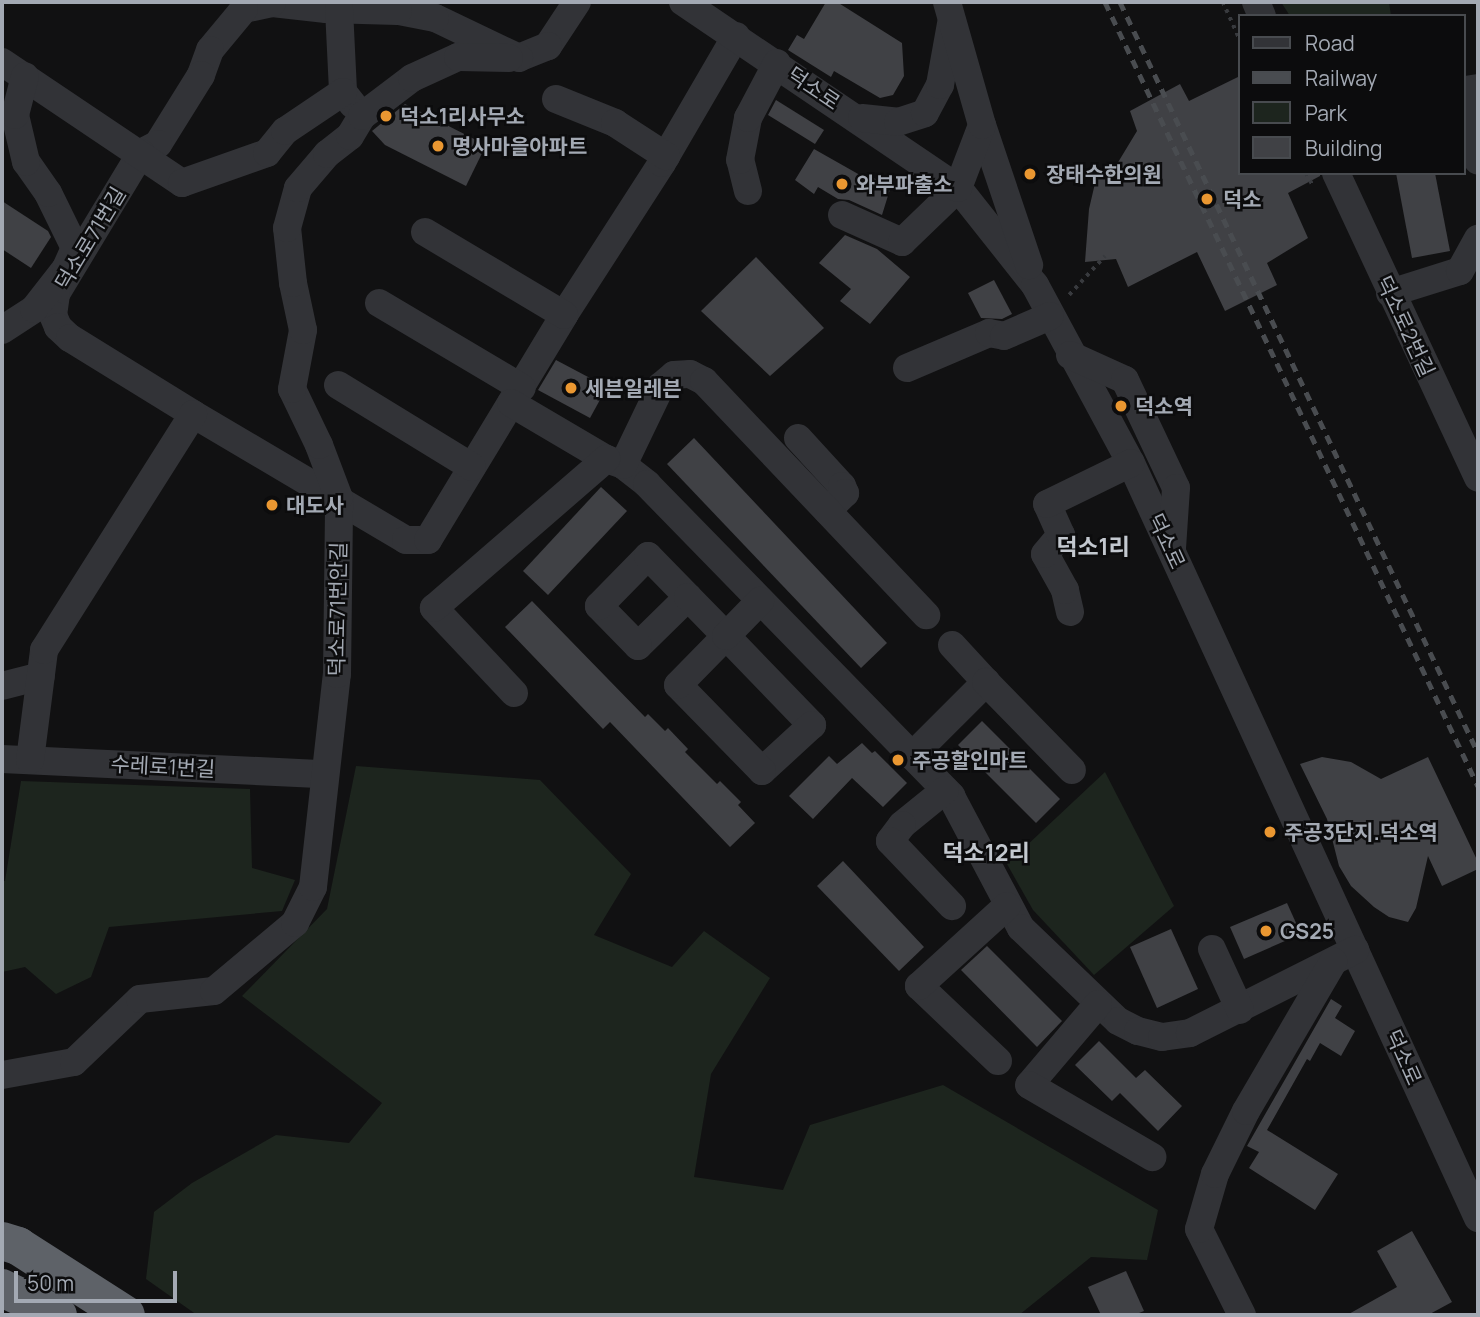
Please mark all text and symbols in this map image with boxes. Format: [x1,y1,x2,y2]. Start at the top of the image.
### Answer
legend [1238,14,1466,175]
text: Road [1305,29,1355,57]
street label: 덕소로 [783,61,845,115]
text: Railway [1305,64,1377,92]
text: Park [1305,99,1347,127]
place label: 덕소1리사무소 [400,103,525,129]
marker: 덕소1리사무소 [378,108,394,124]
place label: 명사마을아파트 [452,133,587,159]
text: Building [1305,134,1382,162]
marker: 명사마을아파트 [430,138,446,154]
place label: 장태수한의원 [1046,161,1162,187]
marker: 장태수한의원 [1020,164,1040,184]
place label: 와부파출소 [856,171,953,197]
marker: 와부파출소 [834,176,850,192]
street label: 덕소로71번길 [49,182,131,294]
place label: 덕소 [1223,186,1262,212]
marker: 덕소 [1197,189,1217,209]
street label: 덕소로2번길 [1372,271,1440,381]
place label: 세븐일레븐 [585,375,682,401]
marker: 세븐일레븐 [563,380,579,396]
place label: 덕소역 [1135,393,1193,419]
marker: 덕소역 [1113,398,1129,414]
place label: 대도사 [286,492,344,518]
marker: 대도사 [264,497,280,513]
street label: 덕소로 [1143,509,1191,573]
district label: 덕소1리 [1056,532,1130,560]
street label: 덕소로71번안길 [323,541,351,677]
place label: 주공할인마트 [912,747,1028,773]
street label: 수레로1번길 [110,751,216,781]
marker: 주공할인마트 [890,752,906,768]
place label: 주공3단지.덕소역 [1284,819,1438,845]
marker: 주공3단지.덕소역 [1262,824,1278,840]
district label: 덕소12리 [942,838,1030,866]
place label: GS25 [1280,918,1334,944]
marker: GS25 [1258,923,1274,939]
street label: 덕소로 [1381,1025,1427,1089]
scale bar [18,1258,180,1302]
text: 50 m [27,1269,74,1297]

